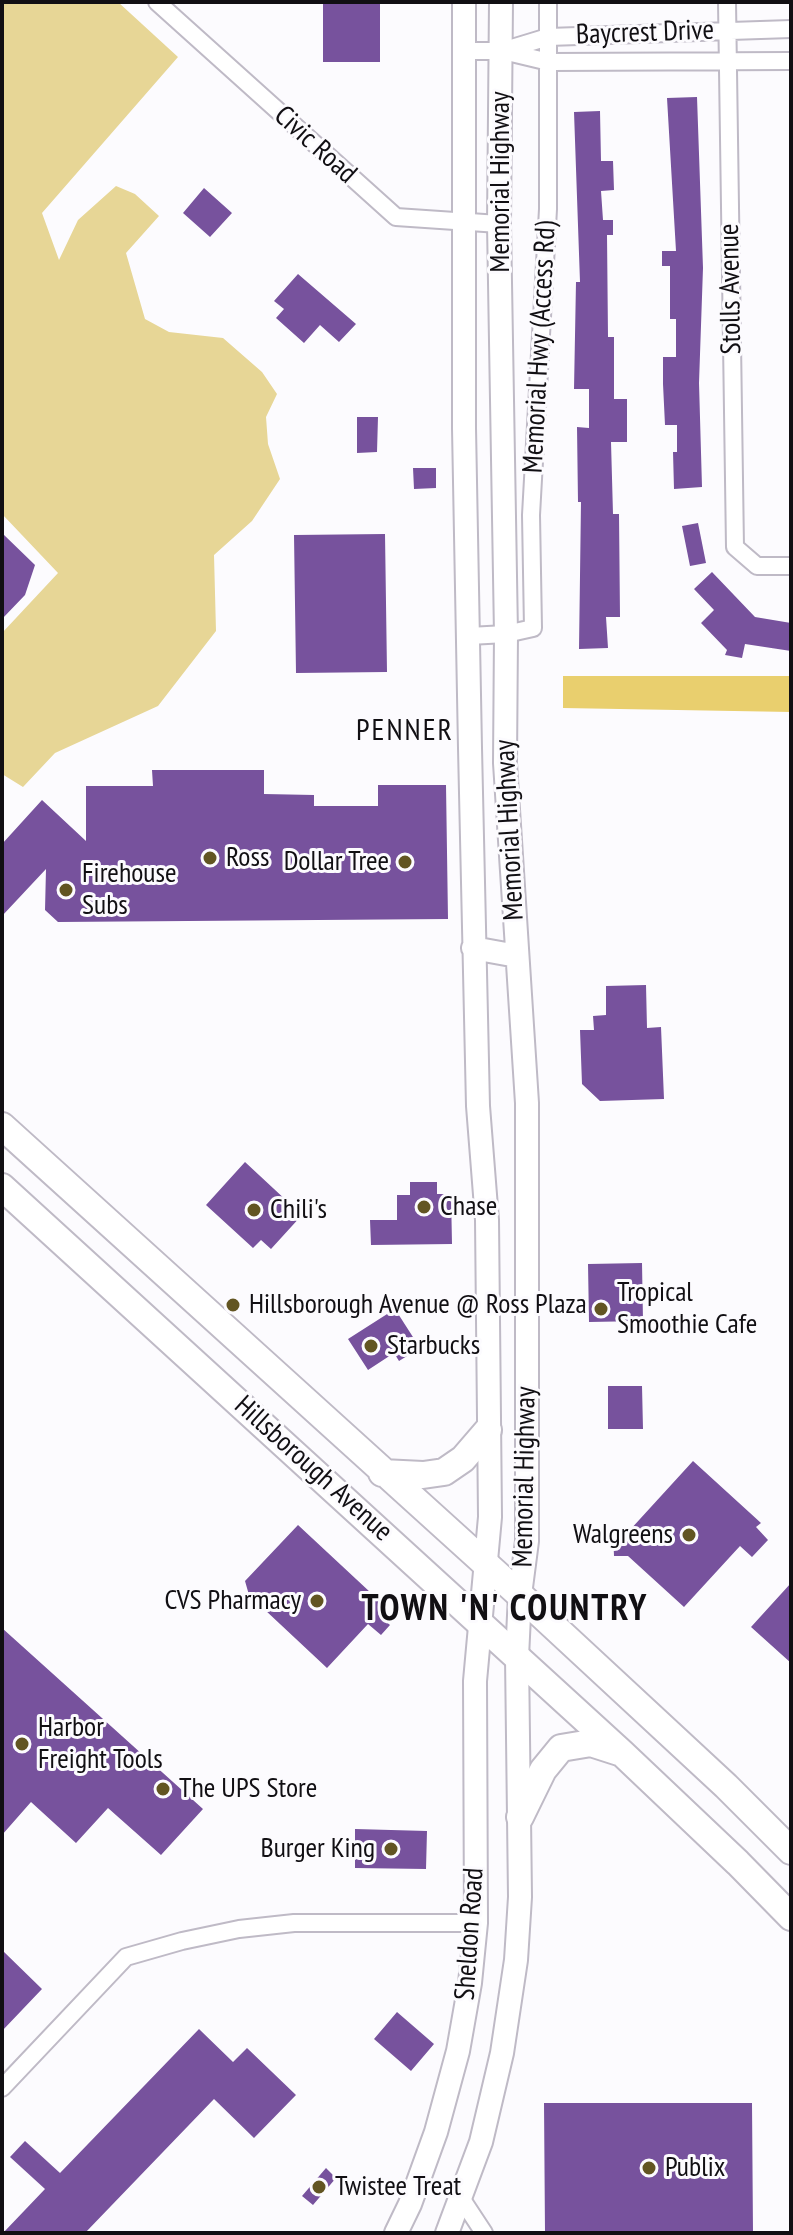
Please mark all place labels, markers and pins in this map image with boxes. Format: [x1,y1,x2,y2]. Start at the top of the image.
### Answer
place label: Ross [226,841,269,875]
place label: Dollar Tree [284,845,389,879]
marker: Ross [201,849,219,867]
marker: Dollar Tree [396,853,414,871]
place label: Firehouse Subs [82,857,176,923]
marker: Firehouse Subs [57,881,75,899]
place label: Chase [440,1190,497,1224]
place label: Chili's [270,1193,327,1227]
marker: Chase [415,1198,433,1216]
marker: Chili's [245,1201,263,1219]
place label: Tropical Smoothie Cafe [617,1276,757,1342]
place label: Hillsborough Avenue @ Ross Plaza [249,1288,587,1322]
marker: Hillsborough Avenue @ Ross Plaza [224,1296,242,1314]
marker: Tropical Smoothie Cafe [592,1300,610,1318]
place label: Starbucks [387,1329,480,1363]
marker: Starbucks [362,1337,380,1355]
place label: Walgreens [573,1518,673,1552]
marker: Walgreens [680,1526,698,1544]
place label: CVS Pharmacy [165,1584,301,1618]
marker: CVS Pharmacy [308,1592,326,1610]
place label: Harbor Freight Tools [38,1711,163,1777]
marker: Harbor Freight Tools [13,1735,31,1753]
place label: The UPS Store [179,1772,317,1806]
marker: The UPS Store [154,1780,172,1798]
place label: Burger King [260,1832,375,1866]
marker: Burger King [382,1840,400,1858]
place label: Publix [665,2151,725,2185]
marker: Publix [640,2159,658,2177]
place label: Twistee Treat [335,2170,461,2204]
marker: Twistee Treat [310,2178,328,2196]

